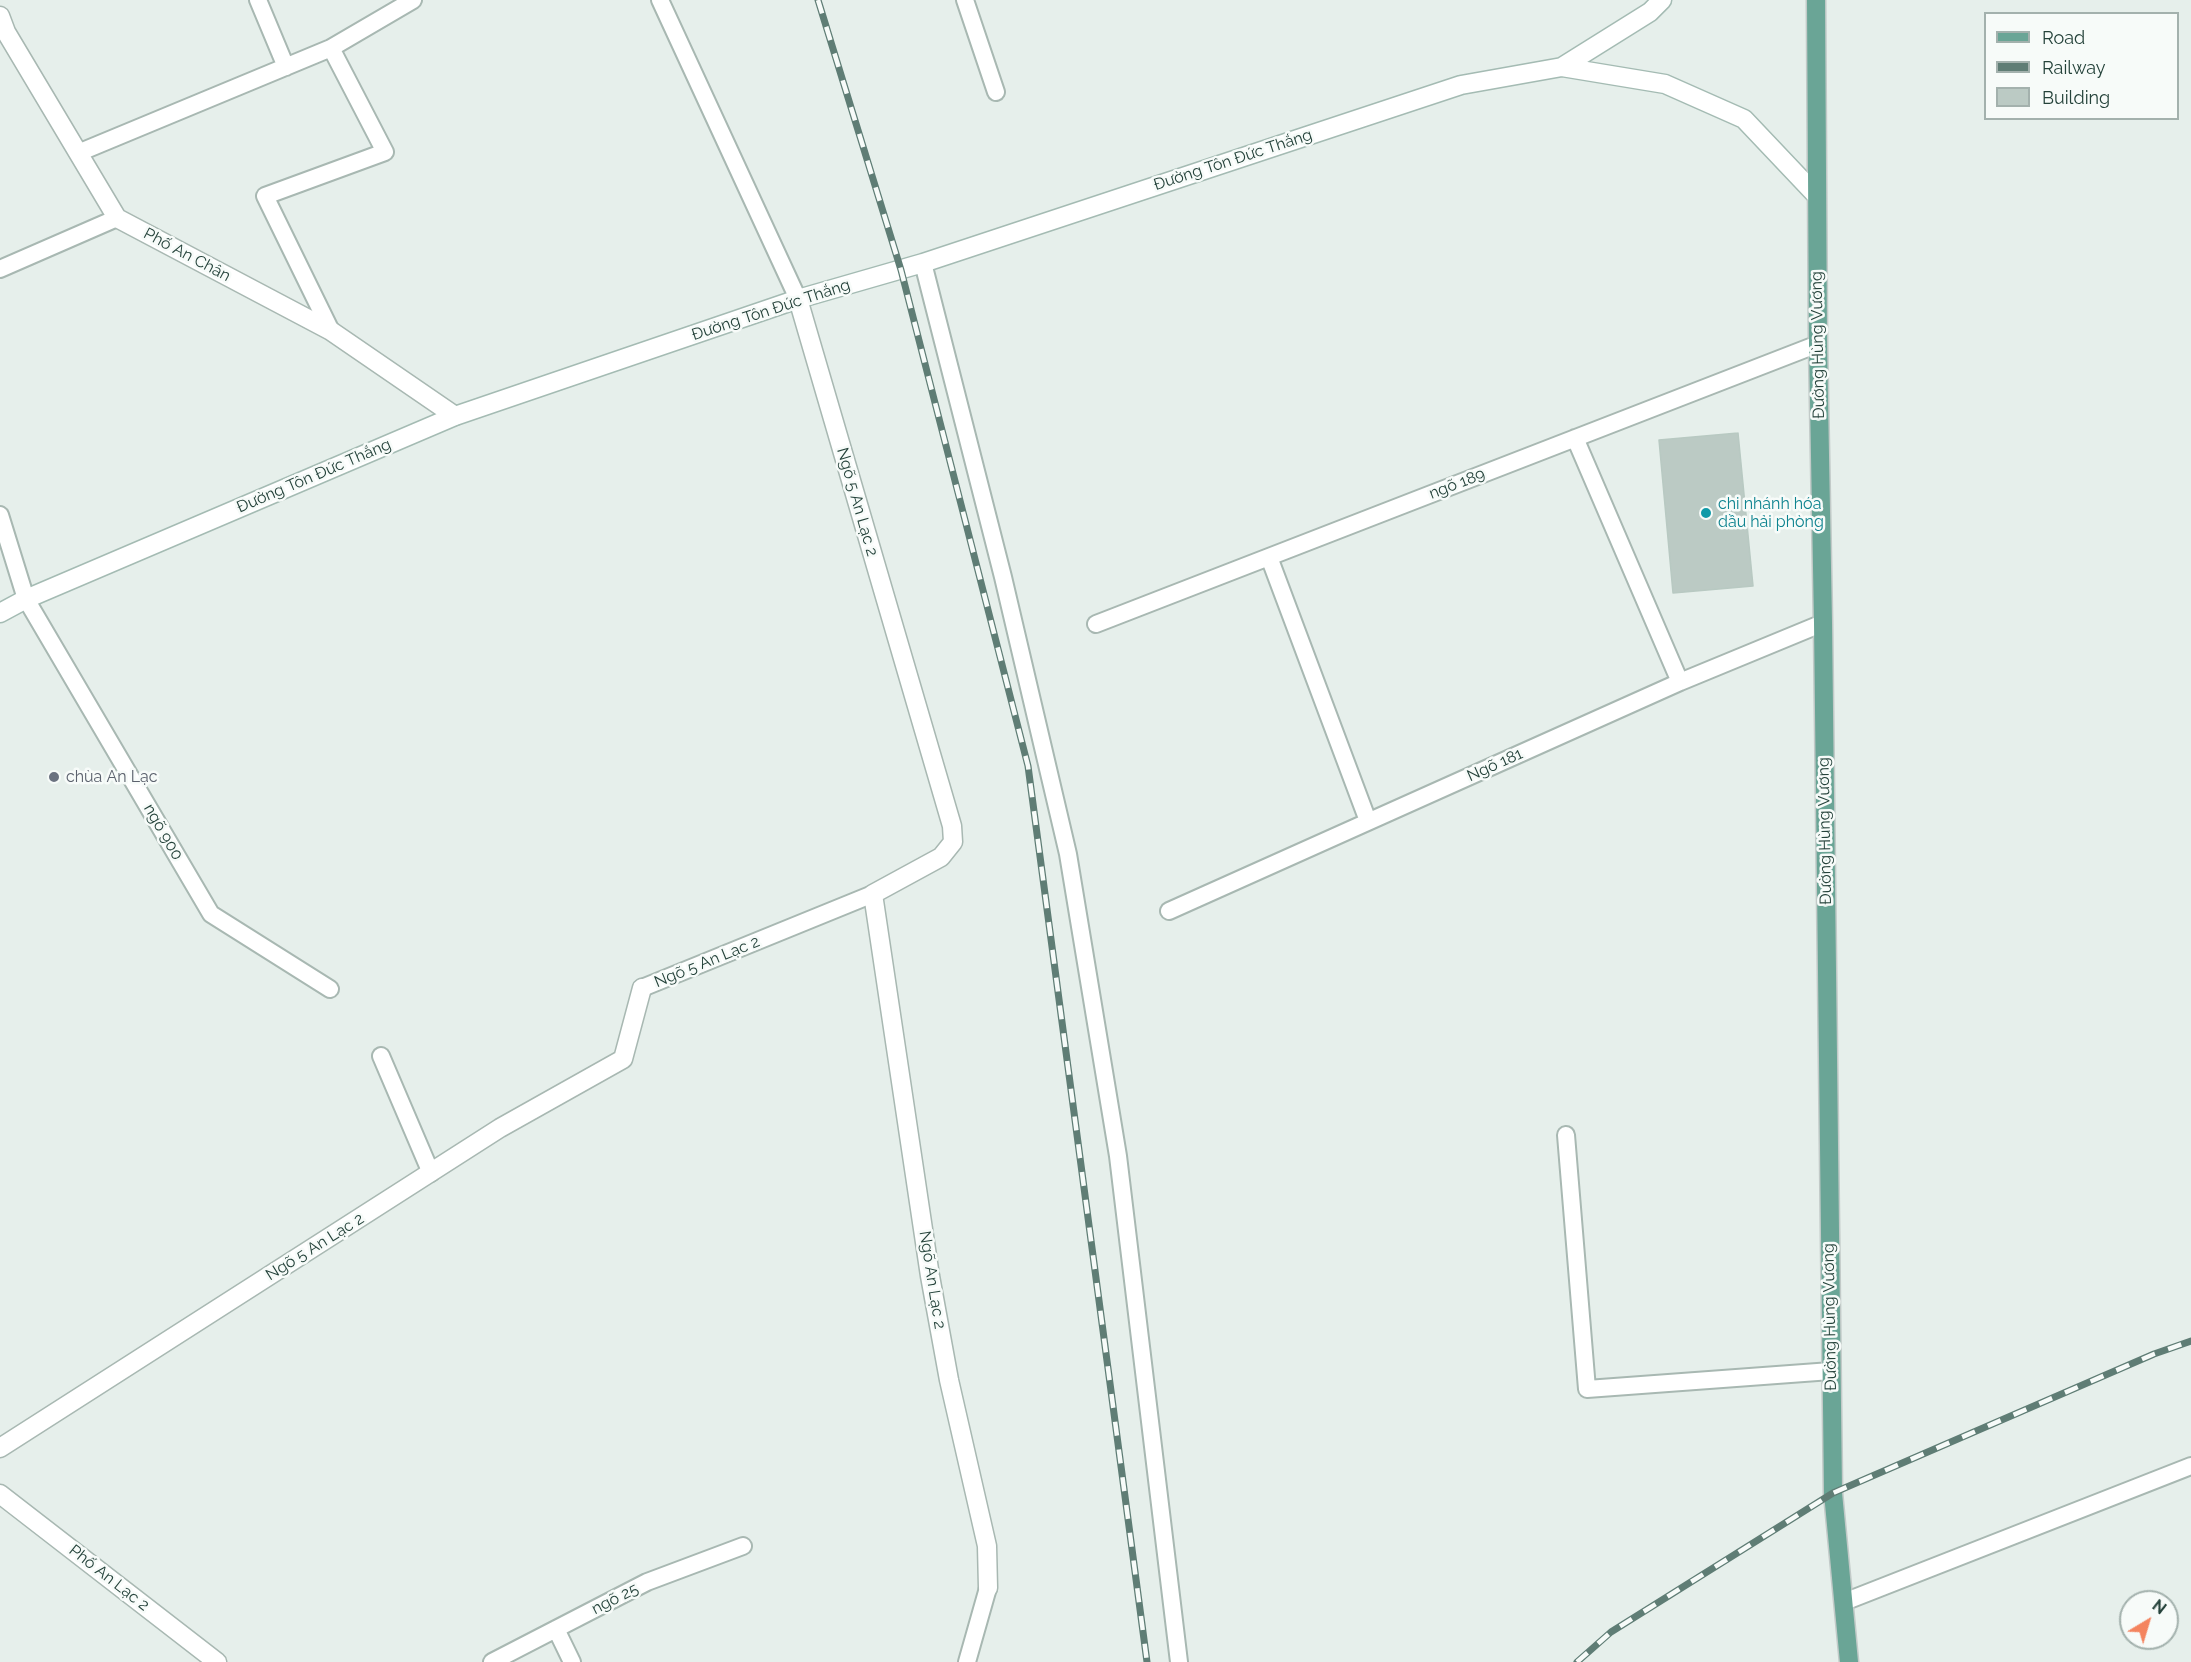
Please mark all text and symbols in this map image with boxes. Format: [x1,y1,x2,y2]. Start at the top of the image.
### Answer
legend [1984,12,2179,120]
text: Road [2042,27,2085,48]
text: Railway [2042,57,2106,78]
text: Building [2042,87,2110,108]
street label: Đường Tôn Đức Thắng [1151,125,1315,195]
street label: Phố An Chân [140,224,234,286]
street label: Đường Hùng Vương [1807,271,1829,419]
street label: Đường Tôn Đức Thắng [689,275,853,345]
street label: Đường Tôn Đức Thắng [234,435,394,517]
street label: Ngõ 5 An Lạc 2 [832,446,882,558]
street label: ngõ 189 [1426,465,1488,503]
place label: chi nhánh hóa dầu hải phòng [1718,494,1824,532]
marker: chi nhánh hóa dầu hải phòng [1699,506,1713,520]
street label: Ngõ 181 [1464,744,1526,786]
street label: Đường Hùng Vương [1814,757,1836,905]
place label: chùa An Lạc [66,767,157,787]
marker: chùa An Lạc [47,770,61,784]
street label: ngõ 900 [139,800,187,864]
street label: Ngõ 5 An Lạc 2 [651,932,763,992]
street label: Ngõ 5 An Lạc 2 [262,1209,368,1285]
street label: Ngõ An Lạc 2 [915,1230,949,1330]
street label: Đường Hùng Vương [1819,1243,1841,1391]
street label: Phố An Lạc 2 [65,1541,153,1615]
street label: ngõ 25 [588,1579,642,1619]
north arrow [2119,1590,2179,1650]
text: N [2148,1596,2170,1618]

